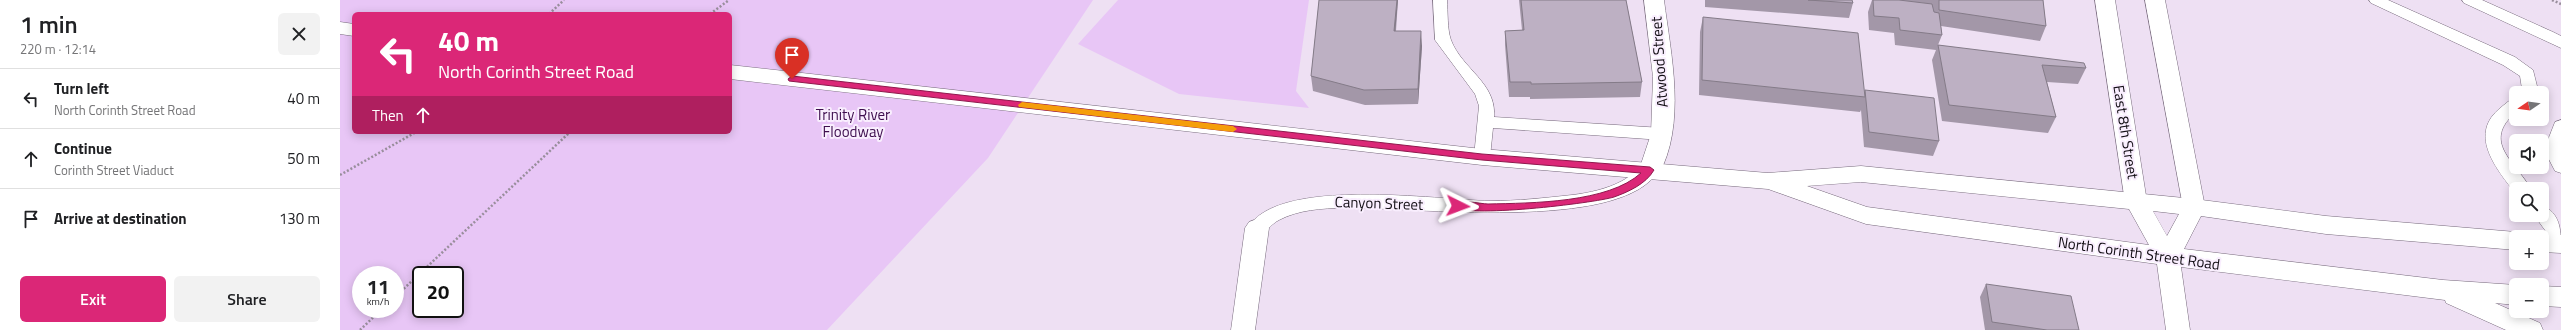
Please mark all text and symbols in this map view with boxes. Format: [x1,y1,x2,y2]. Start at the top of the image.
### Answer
text: 1 min [20,6,78,42]
button: close [278,13,320,55]
street label: Atwood Street [1644,15,1674,108]
text: 40 m [438,19,499,62]
icon: left [372,28,424,80]
pin [775,38,809,79]
text: 220 m · 12:14 [20,39,96,59]
icon: arrive [781,44,803,66]
text: North Corinth Street Road [438,58,634,85]
text: Turn left [54,77,109,100]
street label: East 8th Street [2107,83,2145,181]
north arrow [2509,86,2549,126]
map controls [2509,86,2549,318]
text: 40 m [287,87,320,110]
icon: left [20,88,42,110]
text: North Corinth Street Road [54,100,196,120]
park label: Trinity River Floodway [816,103,890,143]
text: Then [372,104,404,127]
icon: ahead [412,104,434,126]
button: sound [2509,134,2549,174]
text: Continue [54,137,112,160]
text: 50 m [287,147,320,170]
icon: ahead [20,148,42,170]
text: Corinth Street Viaduct [54,160,174,180]
button: search [2509,182,2549,222]
position arrow [1437,185,1479,227]
street label: Canyon Street [1334,190,1424,216]
text: Arrive at destination [54,207,187,230]
text: 130 m [279,207,320,230]
icon: arrive [20,208,42,230]
street label: North Corinth Street Road [2057,230,2221,276]
button: + [2509,230,2549,270]
speed limit sign: 20 [412,266,464,318]
text: 11 [367,271,389,302]
button: Exit [20,276,166,322]
button: Share [174,276,320,322]
button: − [2509,278,2549,318]
text: km/h [367,294,389,309]

